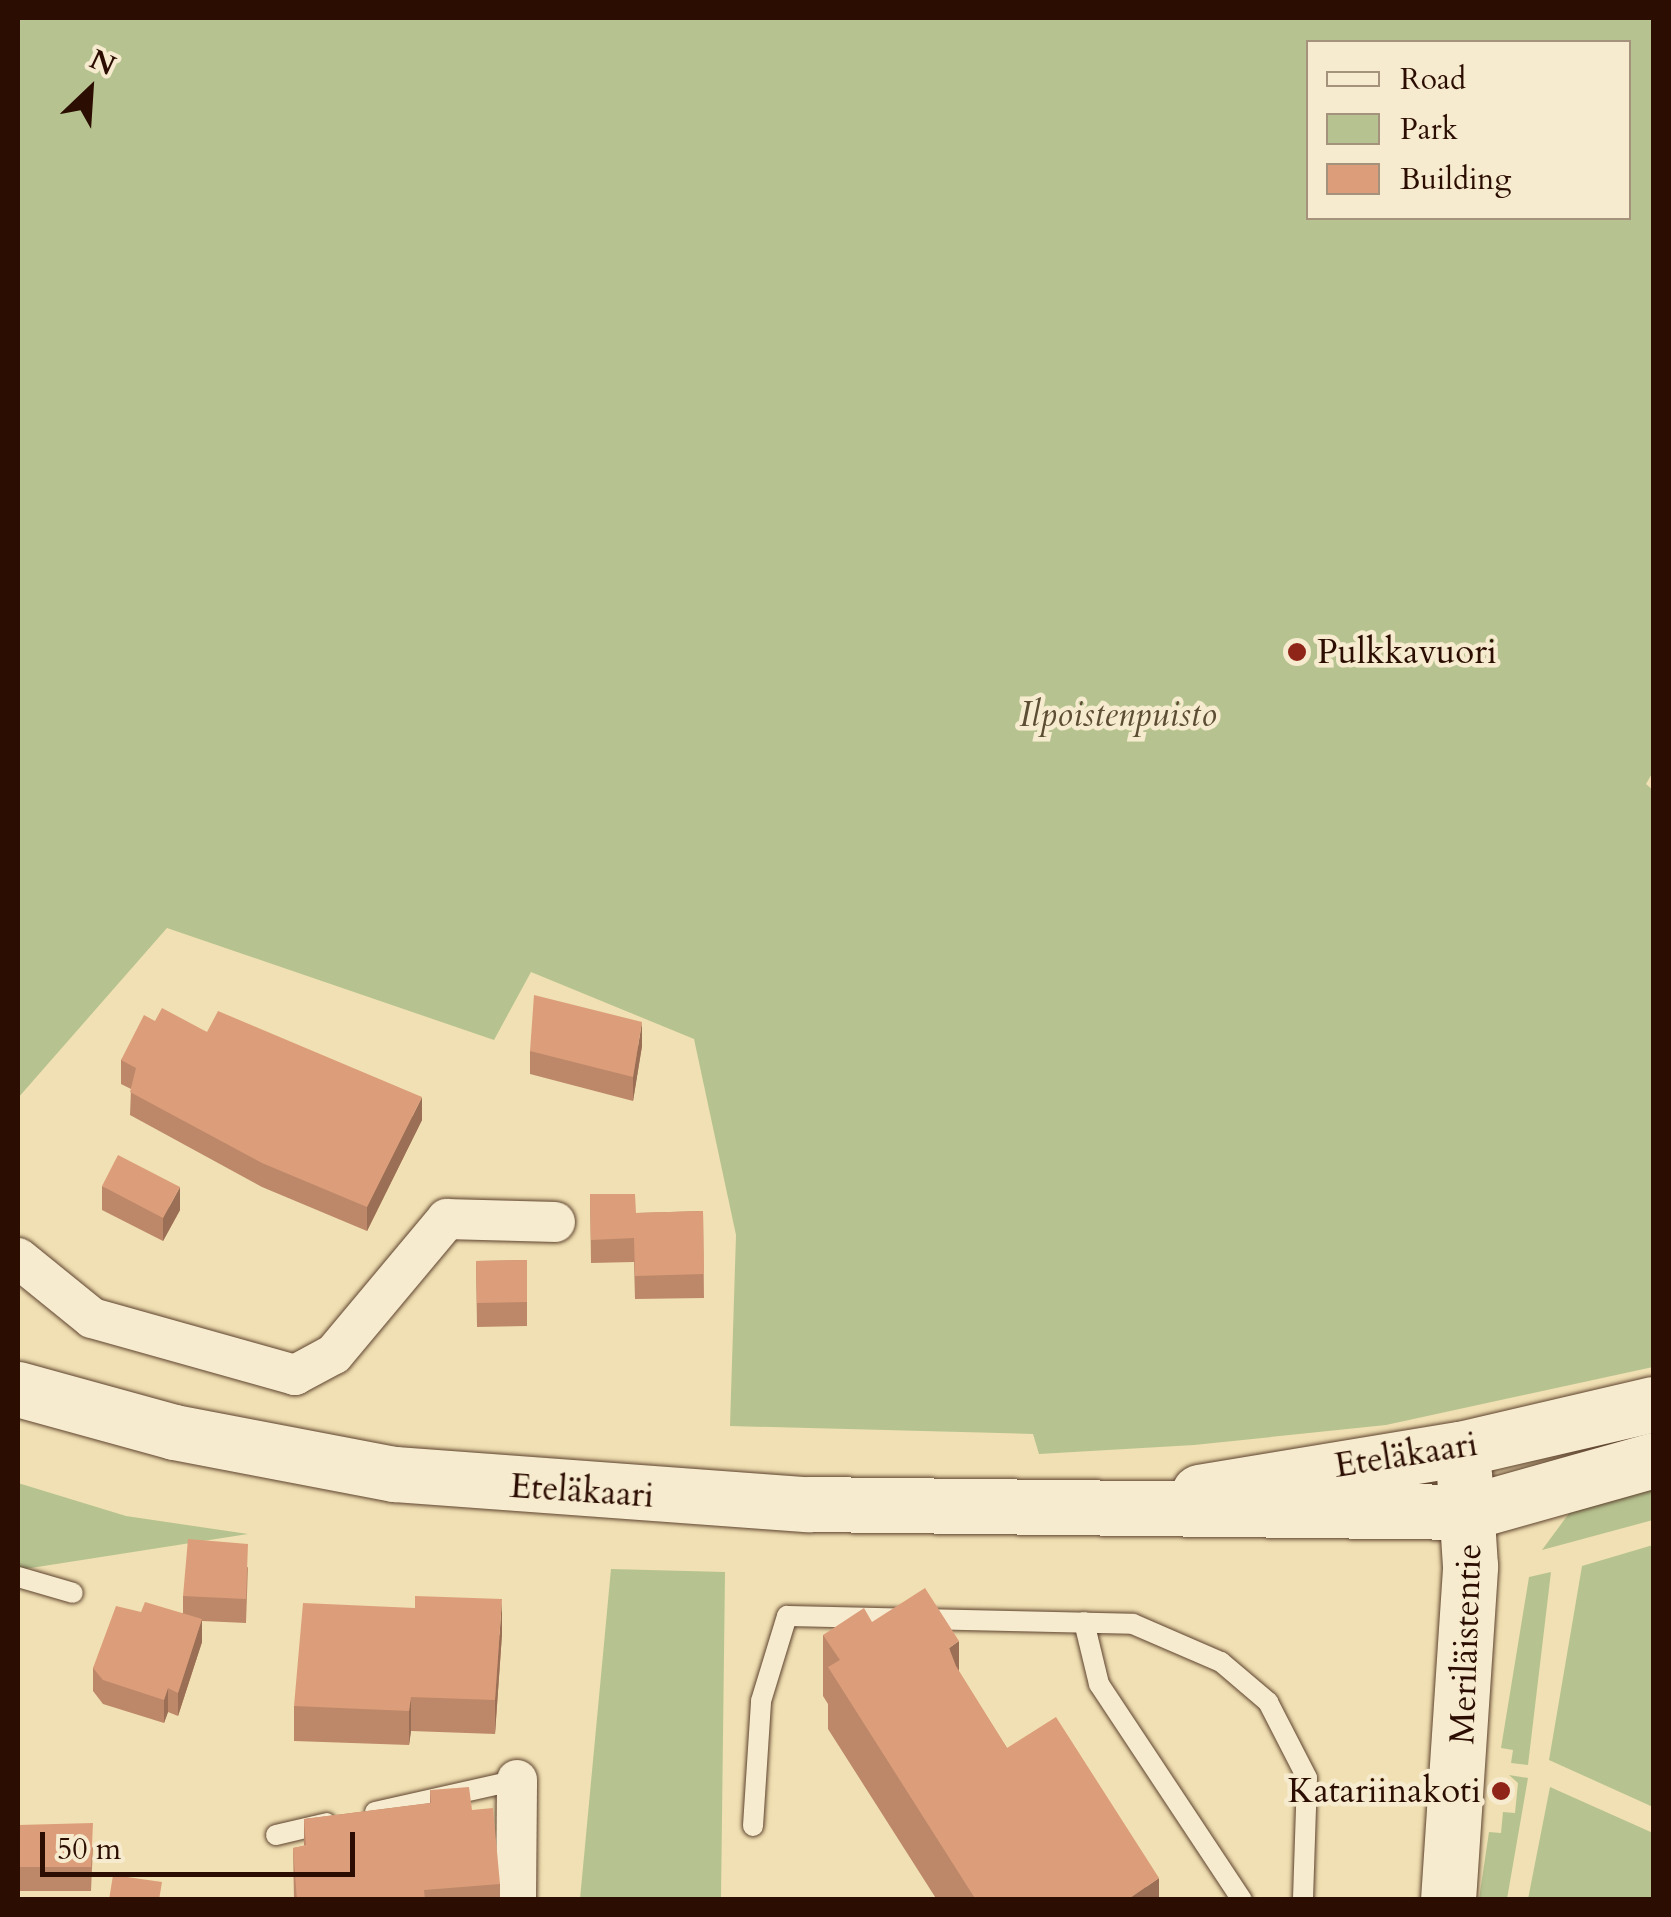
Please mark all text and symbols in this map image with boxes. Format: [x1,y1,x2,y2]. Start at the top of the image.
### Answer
north arrow [40,40,140,140]
text: N [84,40,122,85]
legend [1306,40,1631,220]
text: Road [1400,59,1466,100]
text: Park [1400,109,1458,150]
text: Building [1400,159,1511,200]
place label: Pulkkavuori [1317,631,1497,673]
marker: Pulkkavuori [1286,641,1308,663]
park label: Ilpoistenpuisto [1019,694,1217,736]
street label: Eteläkaari [1331,1423,1481,1487]
street label: Eteläkaari [508,1465,656,1517]
street label: Meriläistentie [1442,1543,1490,1745]
place label: Katariinakoti [1288,1770,1481,1812]
marker: Katariinakoti [1490,1780,1512,1802]
scale bar [45,1812,360,1874]
text: 50 m [57,1829,121,1870]

